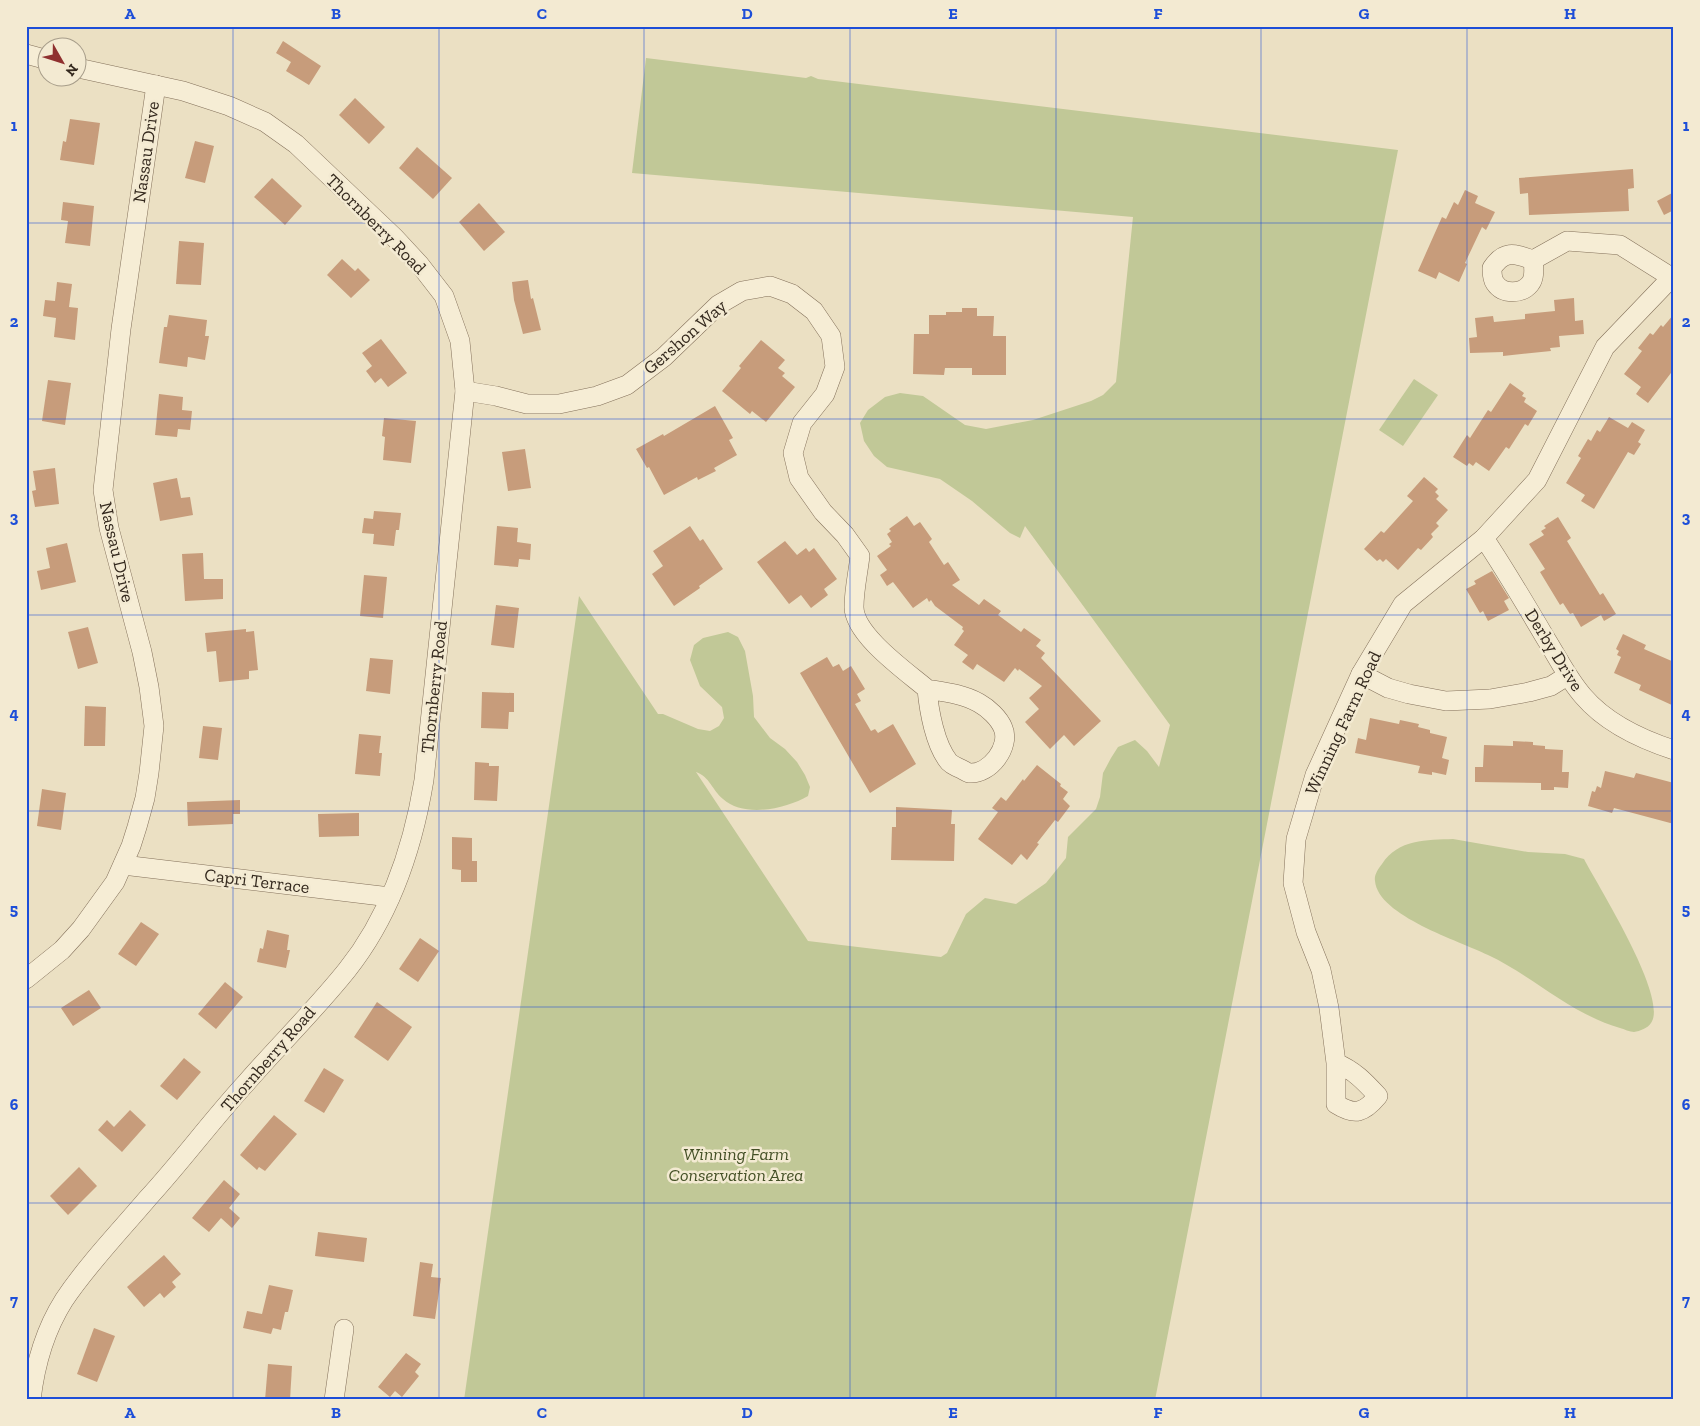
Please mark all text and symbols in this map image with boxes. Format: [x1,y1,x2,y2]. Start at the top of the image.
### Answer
text: A [125,4,136,23]
text: B [331,4,341,23]
text: C [537,4,547,23]
text: D [741,4,753,23]
text: E [948,4,958,23]
text: F [1153,4,1163,23]
text: G [1359,4,1370,23]
text: H [1564,4,1576,23]
north arrow [38,38,88,88]
text: N [62,60,82,80]
street label: Nassau Drive [128,100,164,204]
text: 1 [11,116,18,135]
text: 1 [1683,116,1690,135]
street label: Thornberry Road [321,169,431,279]
street label: Gershon Way [639,294,732,379]
text: 2 [10,312,19,331]
text: 2 [1682,312,1691,331]
street label: Nassau Drive [95,500,139,604]
text: 3 [10,508,19,527]
text: 3 [1682,508,1691,527]
street label: Derby Drive [1520,605,1588,695]
street label: Thornberry Road [416,620,452,754]
street label: Winning Farm Road [1300,648,1386,798]
text: 4 [9,704,19,723]
text: 4 [1681,704,1691,723]
street label: Capri Terrace [203,864,311,898]
text: 5 [10,900,18,919]
text: 5 [1682,900,1690,919]
street label: Thornberry Road [216,1001,320,1116]
text: 6 [10,1095,19,1114]
text: 6 [1682,1095,1691,1114]
park label: Winning Farm Conservation Area [669,1143,803,1186]
text: 7 [10,1291,18,1310]
text: 7 [1682,1291,1690,1310]
text: A [125,1403,136,1422]
text: B [331,1403,341,1422]
text: C [537,1403,547,1422]
text: D [741,1403,753,1422]
text: E [948,1403,958,1422]
text: F [1153,1403,1163,1422]
text: G [1359,1403,1370,1422]
text: H [1564,1403,1576,1422]

